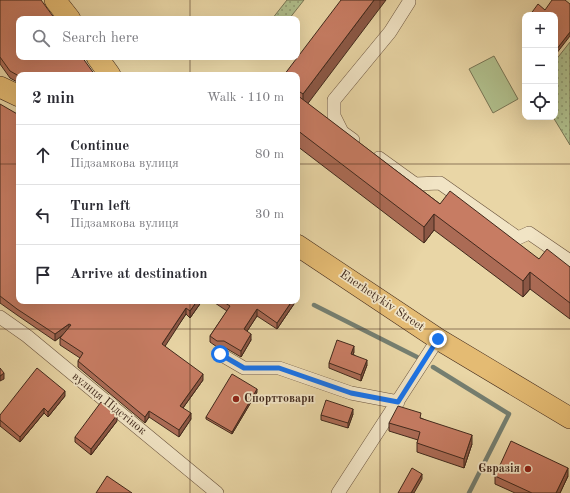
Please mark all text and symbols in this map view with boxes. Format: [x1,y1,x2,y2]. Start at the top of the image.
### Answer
map controls [522,12,558,120]
button: + [522,12,558,48]
search box [16,16,300,60]
icon: search [30,27,52,49]
text: Search here [62,31,139,46]
button: − [522,48,558,84]
button: locate [522,84,558,120]
text: 2 min [32,90,75,107]
text: Walk · 110 m [207,91,284,104]
text: Continue [70,139,129,154]
icon: ahead [32,144,54,166]
text: 80 m [255,148,284,161]
text: Підзамкова вулиця [70,157,179,170]
text: Turn left [70,199,130,214]
icon: left [32,204,54,226]
text: 30 m [255,208,284,221]
text: Підзамкова вулиця [70,217,179,230]
icon: arrive [32,264,54,286]
text: Arrive at destination [70,267,208,282]
street label: Enerhetykiv Street [338,268,426,334]
route end [429,330,447,348]
route start [211,345,229,363]
street label: вулиця Підстінок [70,370,149,437]
place label: Спорттовари [244,393,315,405]
marker: Спорттовари [231,394,241,404]
place label: Євразія [478,463,520,475]
marker: Євразія [523,464,533,474]

